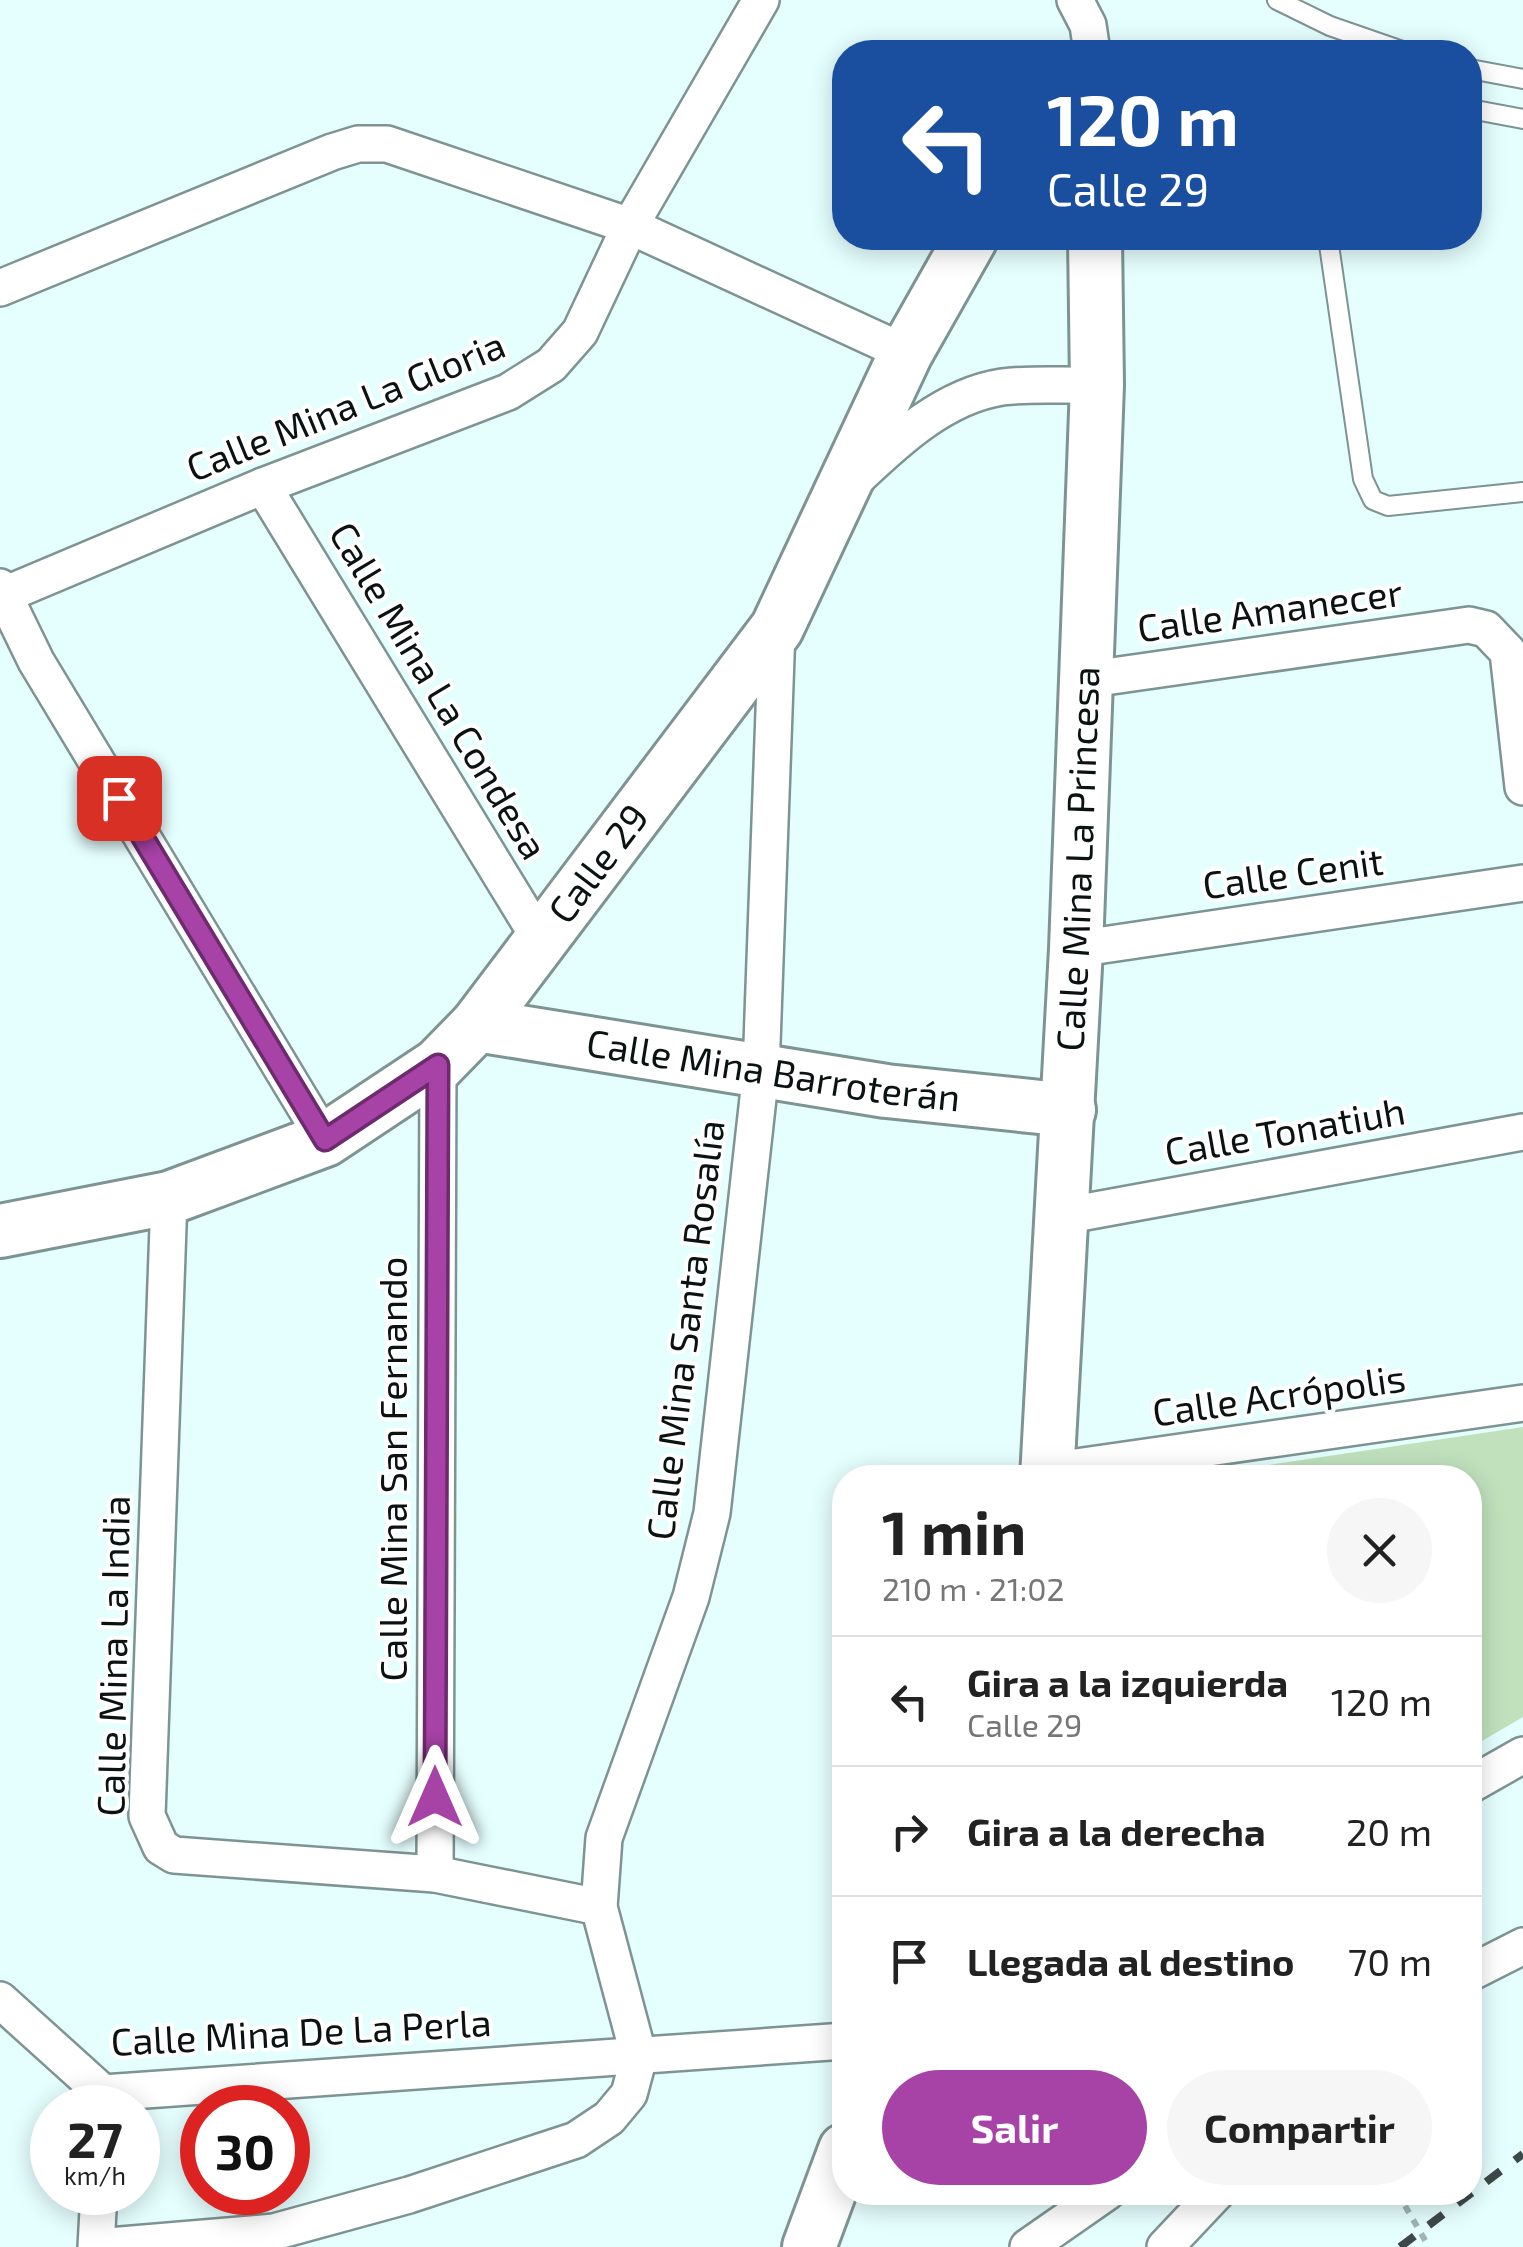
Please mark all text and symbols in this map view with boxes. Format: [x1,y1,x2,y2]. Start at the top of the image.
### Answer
text: 120 m [1047,76,1239,160]
icon: left [882,80,1012,210]
text: Calle 29 [1047,161,1209,215]
street label: Calle Mina La Gloria [179,320,511,490]
street label: Calle Mina La Condesa [321,513,558,867]
street label: Calle Amanecer [1134,568,1405,650]
street label: Calle Mina La Princesa [1045,665,1108,1052]
pin [77,756,162,841]
icon: arrive [92,771,147,826]
street label: Calle 29 [537,794,657,931]
street label: Calle Cenit [1199,837,1386,907]
street label: Calle Mina Barroterán [584,1018,963,1120]
street label: Calle Tonatiuh [1161,1086,1408,1174]
street label: Calle Mina Santa Rosalía [635,1117,733,1542]
street label: Calle Mina San Fernando [369,1257,415,1681]
street label: Calle Acrópolis [1149,1353,1408,1435]
street label: Calle Mina La India [86,1495,138,1817]
text: 1 min [882,1495,1026,1567]
button: close [1327,1498,1432,1603]
text: 210 m · 21:02 [882,1569,1065,1607]
text: Gira a la izquierda [967,1659,1288,1705]
icon: left [882,1674,937,1729]
text: 120 m [1331,1678,1432,1724]
text: Calle 29 [967,1705,1082,1743]
position arrow [383,1745,487,1849]
icon: right [882,1804,937,1859]
text: Gira a la derecha [967,1808,1266,1854]
text: 20 m [1346,1808,1432,1854]
icon: arrive [882,1934,937,1989]
text: Llegada al destino [967,1938,1295,1984]
text: 70 m [1348,1938,1432,1984]
street label: Calle Mina De La Perla [109,1998,492,2064]
button: Salir [882,2070,1147,2185]
button: Compartir [1167,2070,1432,2185]
speed limit sign: 30 [180,2085,310,2215]
text: 27 [67,2108,123,2168]
text: km/h [64,2160,126,2190]

